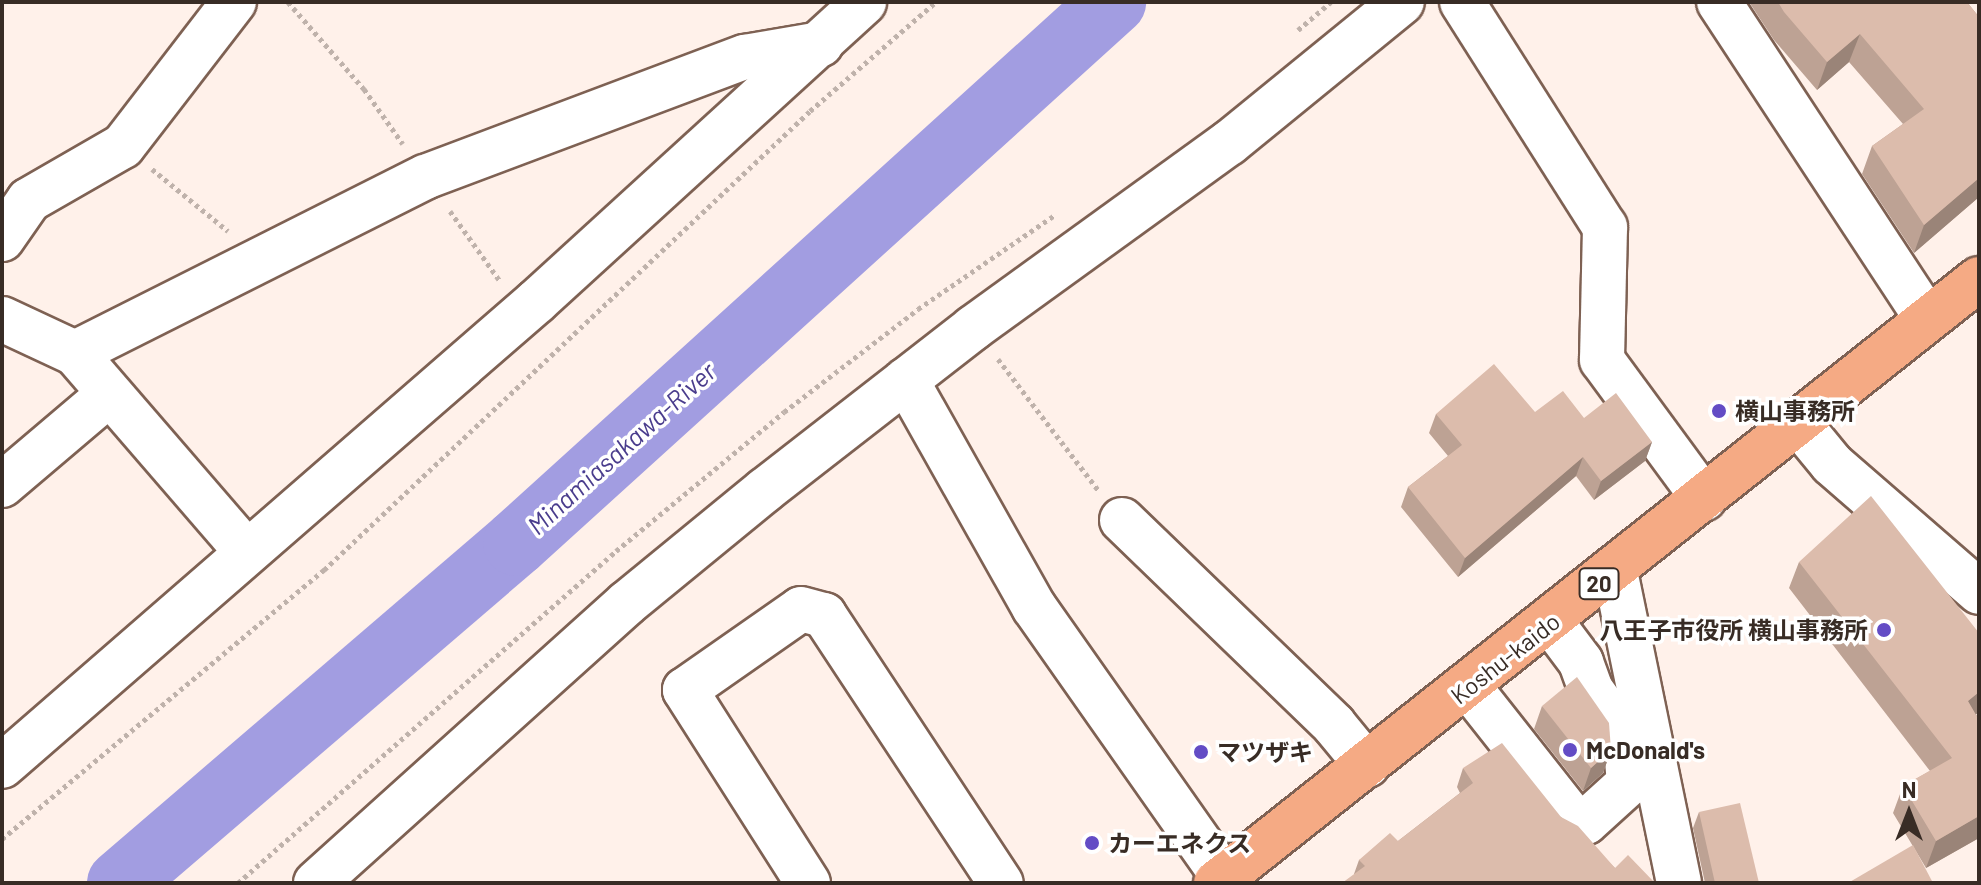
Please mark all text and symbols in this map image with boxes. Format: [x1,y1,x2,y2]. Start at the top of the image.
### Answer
water label: Minamiasakawa-River [521,355,721,541]
place label: 横山事務所 [1735,397,1855,425]
marker: 横山事務所 [1710,402,1728,420]
road number: 20 [1577,566,1621,602]
street label: Koshu-kaido [1445,606,1565,710]
place label: 八王子市役所 横山事務所 [1599,616,1868,644]
marker: 八王子市役所 横山事務所 [1875,621,1893,639]
place label: McDonald's [1586,736,1705,764]
place label: マツザキ [1217,738,1313,766]
marker: McDonald's [1561,741,1579,759]
marker: マツザキ [1192,743,1210,761]
north arrow [1869,773,1949,853]
text: N [1902,776,1916,802]
place label: カーエネクス [1108,829,1252,857]
marker: カーエネクス [1083,834,1101,852]

